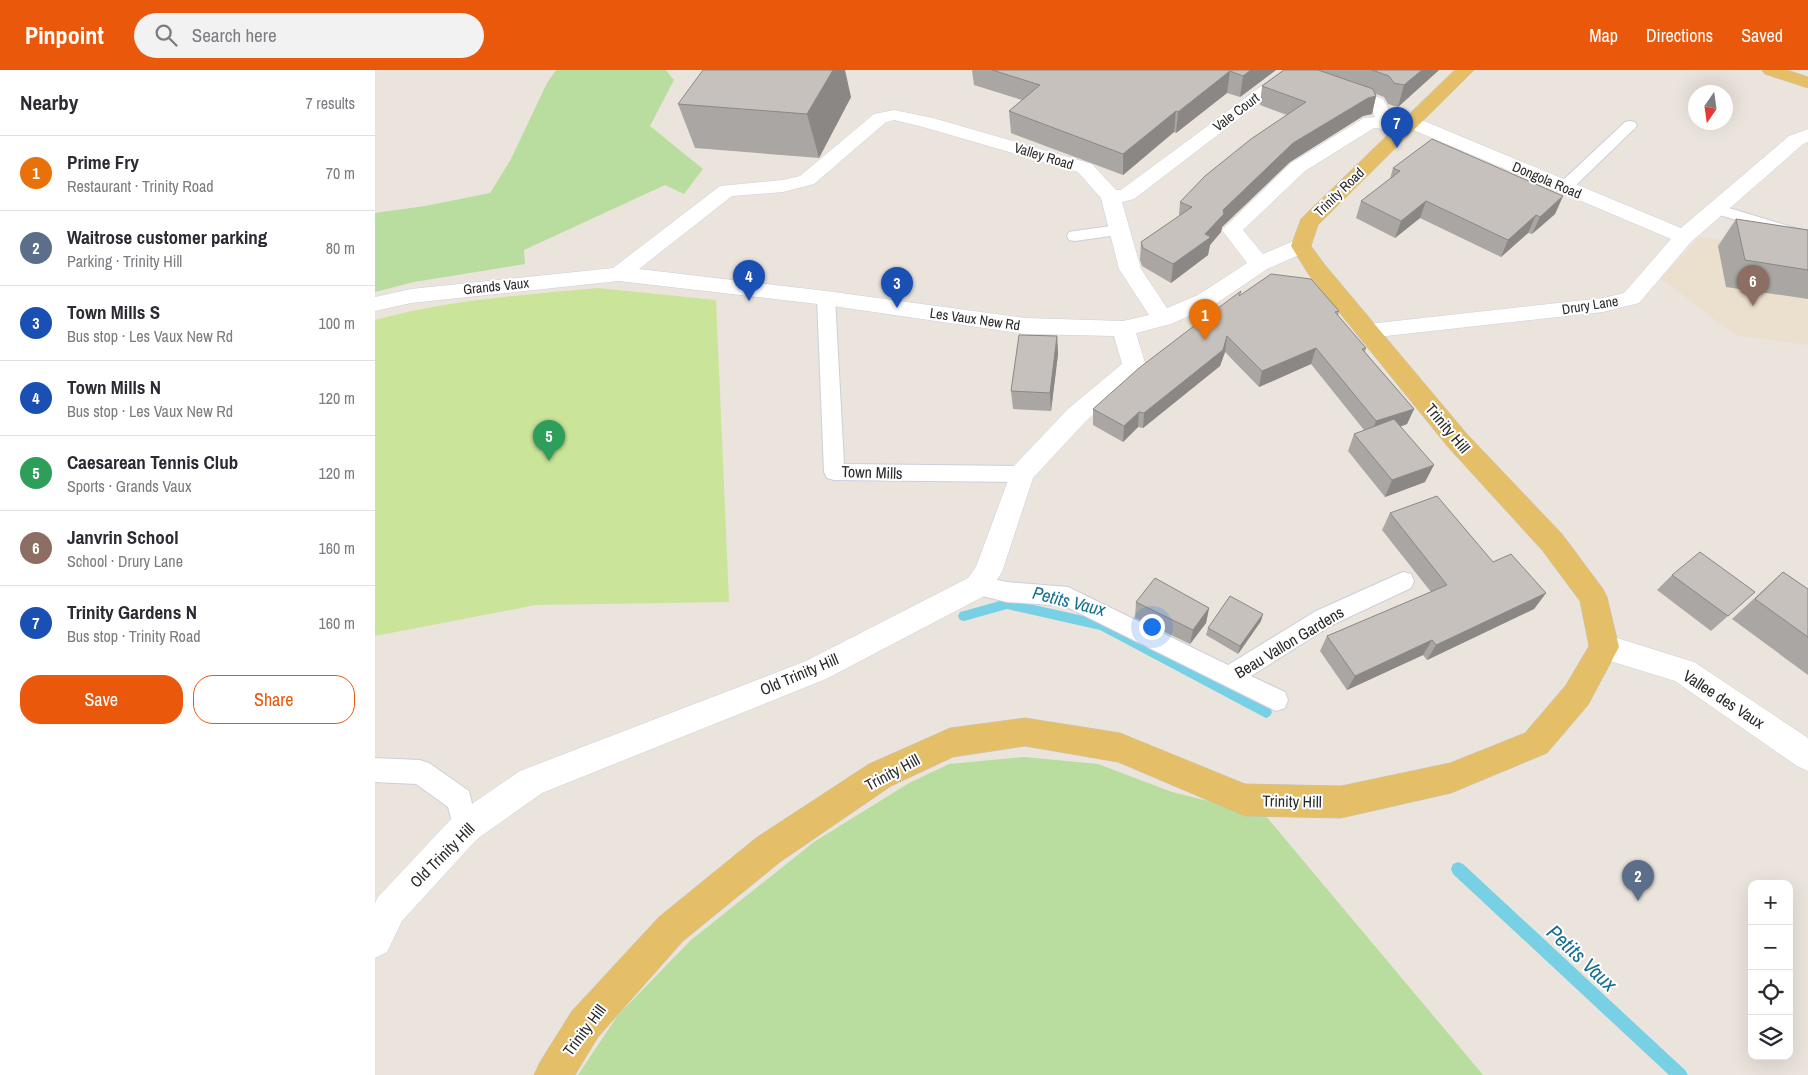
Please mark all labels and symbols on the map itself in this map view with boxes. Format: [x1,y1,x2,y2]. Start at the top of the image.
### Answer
north arrow [1688,85,1733,130]
street label: Vale Court [1209,89,1263,135]
pin: 7 [1381,107,1413,148]
street label: Valley Road [1012,138,1076,174]
street label: Dongola Road [1510,157,1584,203]
street label: Trinity Road [1310,164,1368,220]
pin: 4 [733,260,765,301]
pin: 6 [1737,265,1769,306]
pin: 3 [881,267,913,308]
street label: Grands Vaux [462,274,530,298]
street label: Drury Lane [1561,292,1619,318]
pin: 1 [1189,299,1221,340]
street label: Les Vaux New Rd [929,304,1021,334]
street label: Trinity Hill [1421,398,1476,458]
pin: 5 [533,420,565,461]
street label: Town Mills [841,460,903,484]
water label: Petits Vaux [1030,580,1109,622]
street label: Beau Vallon Gardens [1230,601,1348,683]
your location [1139,614,1165,640]
street label: Old Trinity Hill [756,648,842,700]
street label: Vallee des Vaux [1679,664,1769,734]
street label: Trinity Hill [861,748,923,796]
street label: Trinity Hill [1262,789,1322,813]
street label: Old Trinity Hill [405,818,479,892]
pin: 2 [1622,860,1654,901]
water label: Petits Vaux [1540,918,1625,999]
street label: Trinity Hill [557,1000,611,1060]

